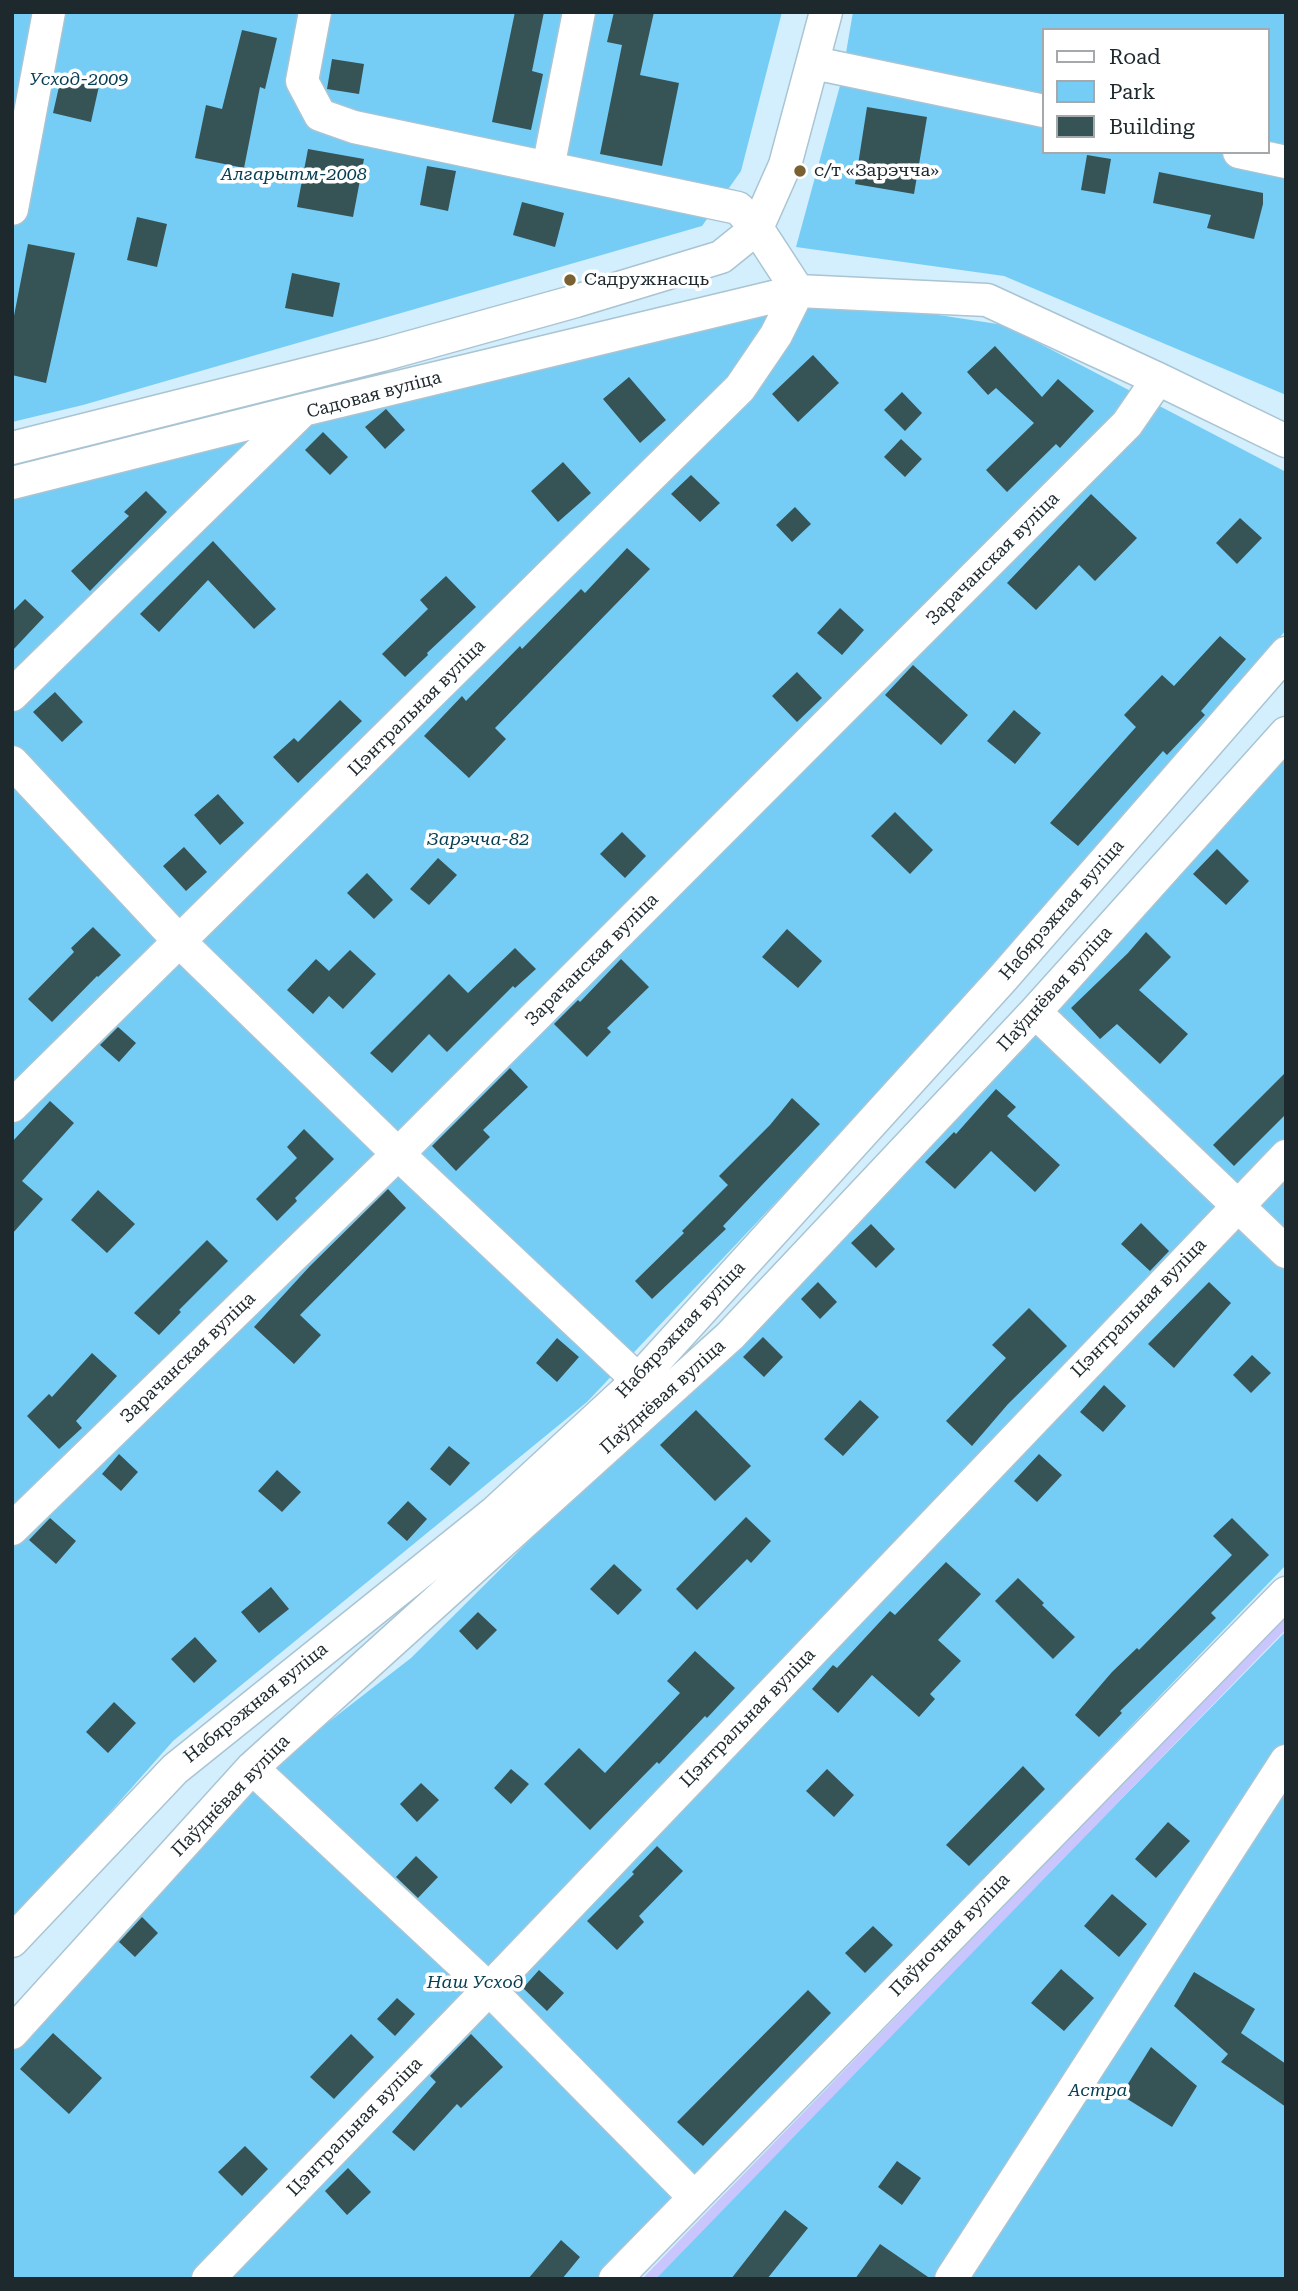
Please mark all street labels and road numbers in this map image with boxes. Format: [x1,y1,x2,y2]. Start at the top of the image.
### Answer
street label: Садовая вуліца [304,367,444,423]
street label: Зарачанская вуліца [922,488,1064,630]
street label: Цэнтральная вуліца [344,635,490,781]
street label: Набярэжная вуліца [995,835,1129,985]
street label: Зарачанская вуліца [521,889,663,1031]
street label: Паўднёвая вуліца [993,922,1117,1056]
street label: Цэнтральная вуліца [1067,1234,1211,1382]
street label: Набярэжная вуліца [612,1257,750,1403]
street label: Зарачанская вуліца [116,1288,260,1428]
street label: Паўднёвая вуліца [596,1335,730,1459]
street label: Набярэжная вуліца [180,1638,332,1768]
street label: Цэнтральная вуліца [676,1644,820,1792]
street label: Паўднёвая вуліца [167,1731,295,1861]
street label: Паўночная вуліца [886,1869,1014,2001]
street label: Цэнтральная вуліца [283,2053,427,2201]

